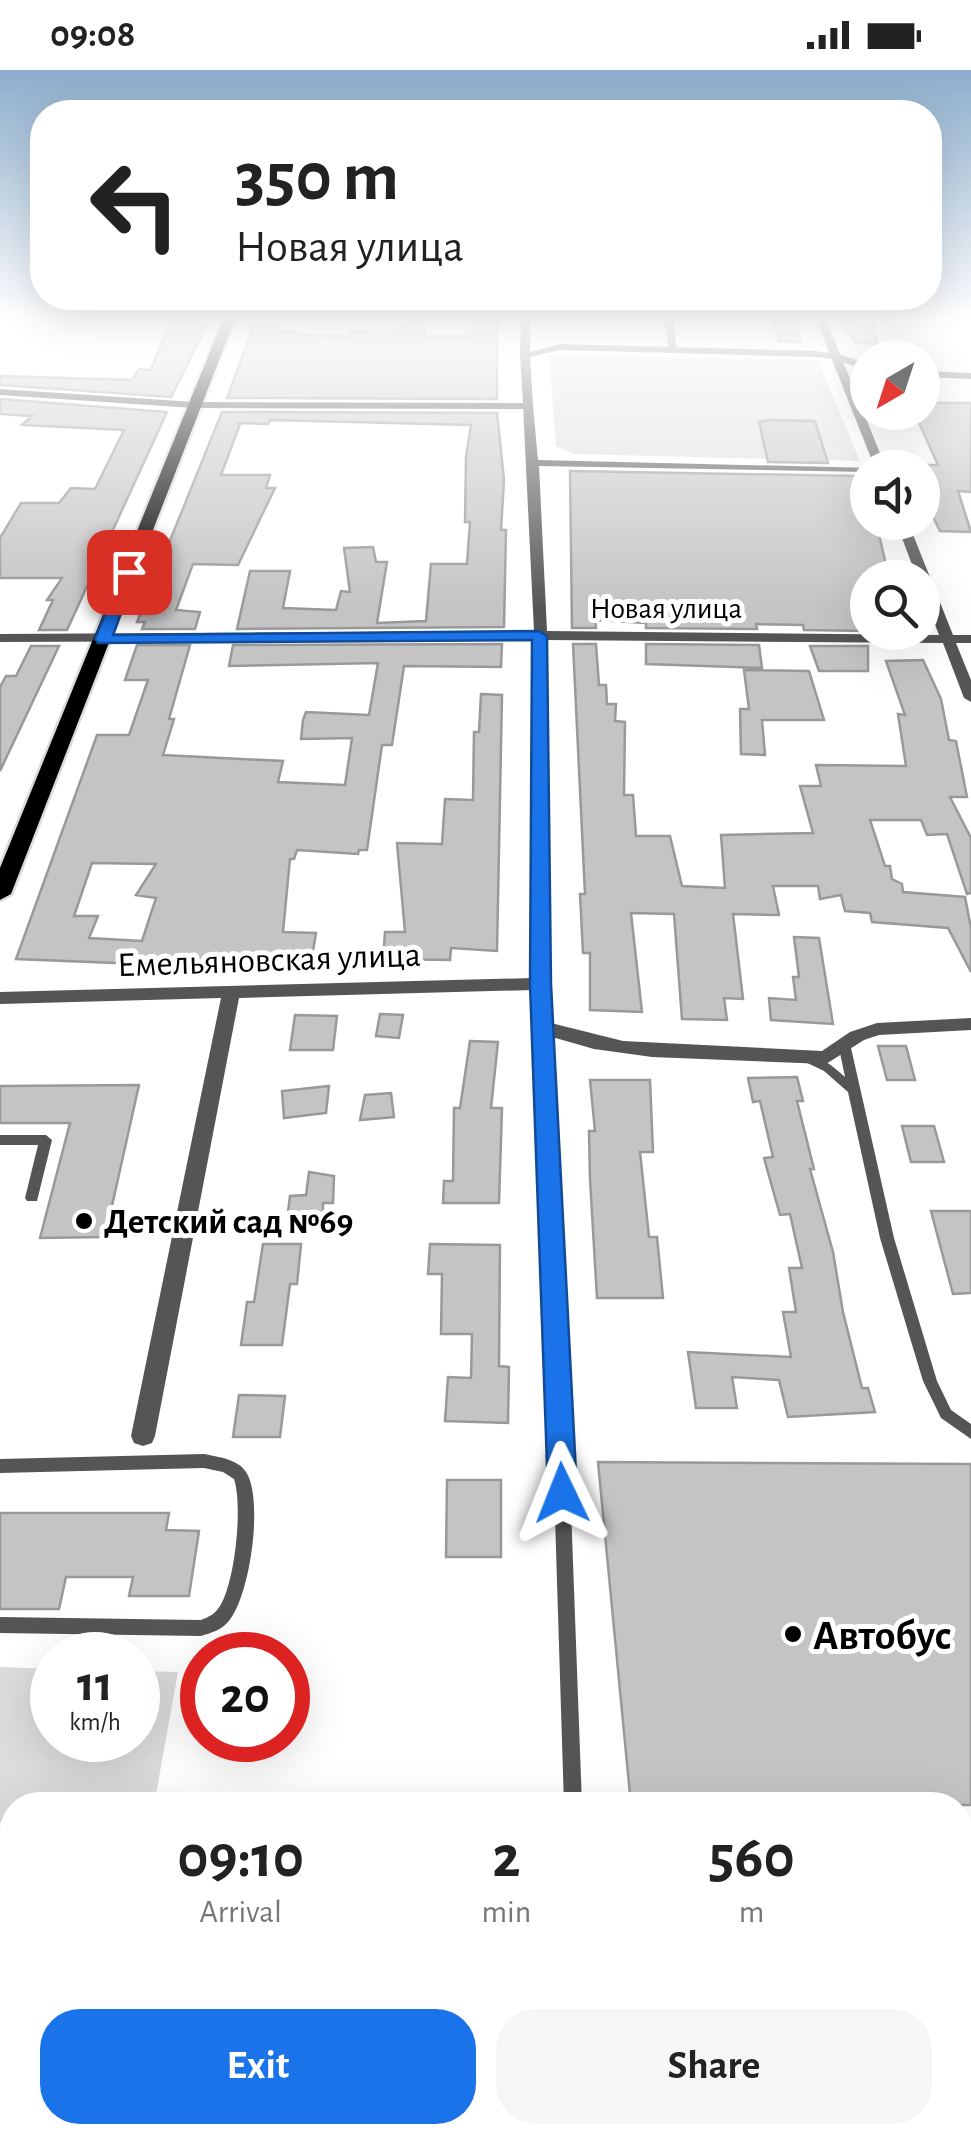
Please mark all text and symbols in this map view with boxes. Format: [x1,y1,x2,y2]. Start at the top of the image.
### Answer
text: 09:08 [50,16,135,54]
icon: left [70,140,200,270]
text: 350 m [235,143,399,213]
text: Новая улица [235,225,464,270]
north arrow [850,340,940,430]
map controls [850,340,940,650]
button: sound [850,450,940,540]
pin [87,530,172,615]
icon: arrive [102,545,157,600]
button: search [850,560,940,650]
street label: Новая улица [590,594,742,624]
street label: Емельяновская улица [117,938,422,983]
place label: Детский сад №69 [104,1205,353,1240]
marker: Детский сад №69 [73,1210,95,1232]
position arrow [510,1441,614,1545]
place label: Автобус [813,1615,952,1657]
marker: Автобус [782,1623,804,1645]
speed limit sign: 20 [180,1632,310,1762]
text: 11 [77,1660,113,1710]
text: km/h [69,1710,121,1735]
text: 09:10 [177,1828,304,1888]
text: 2 [492,1828,520,1888]
text: 560 [709,1828,795,1888]
text: Arrival [200,1896,282,1928]
text: min [481,1896,531,1928]
text: m [739,1896,764,1928]
button: Exit [40,2009,476,2124]
button: Share [496,2009,932,2124]

